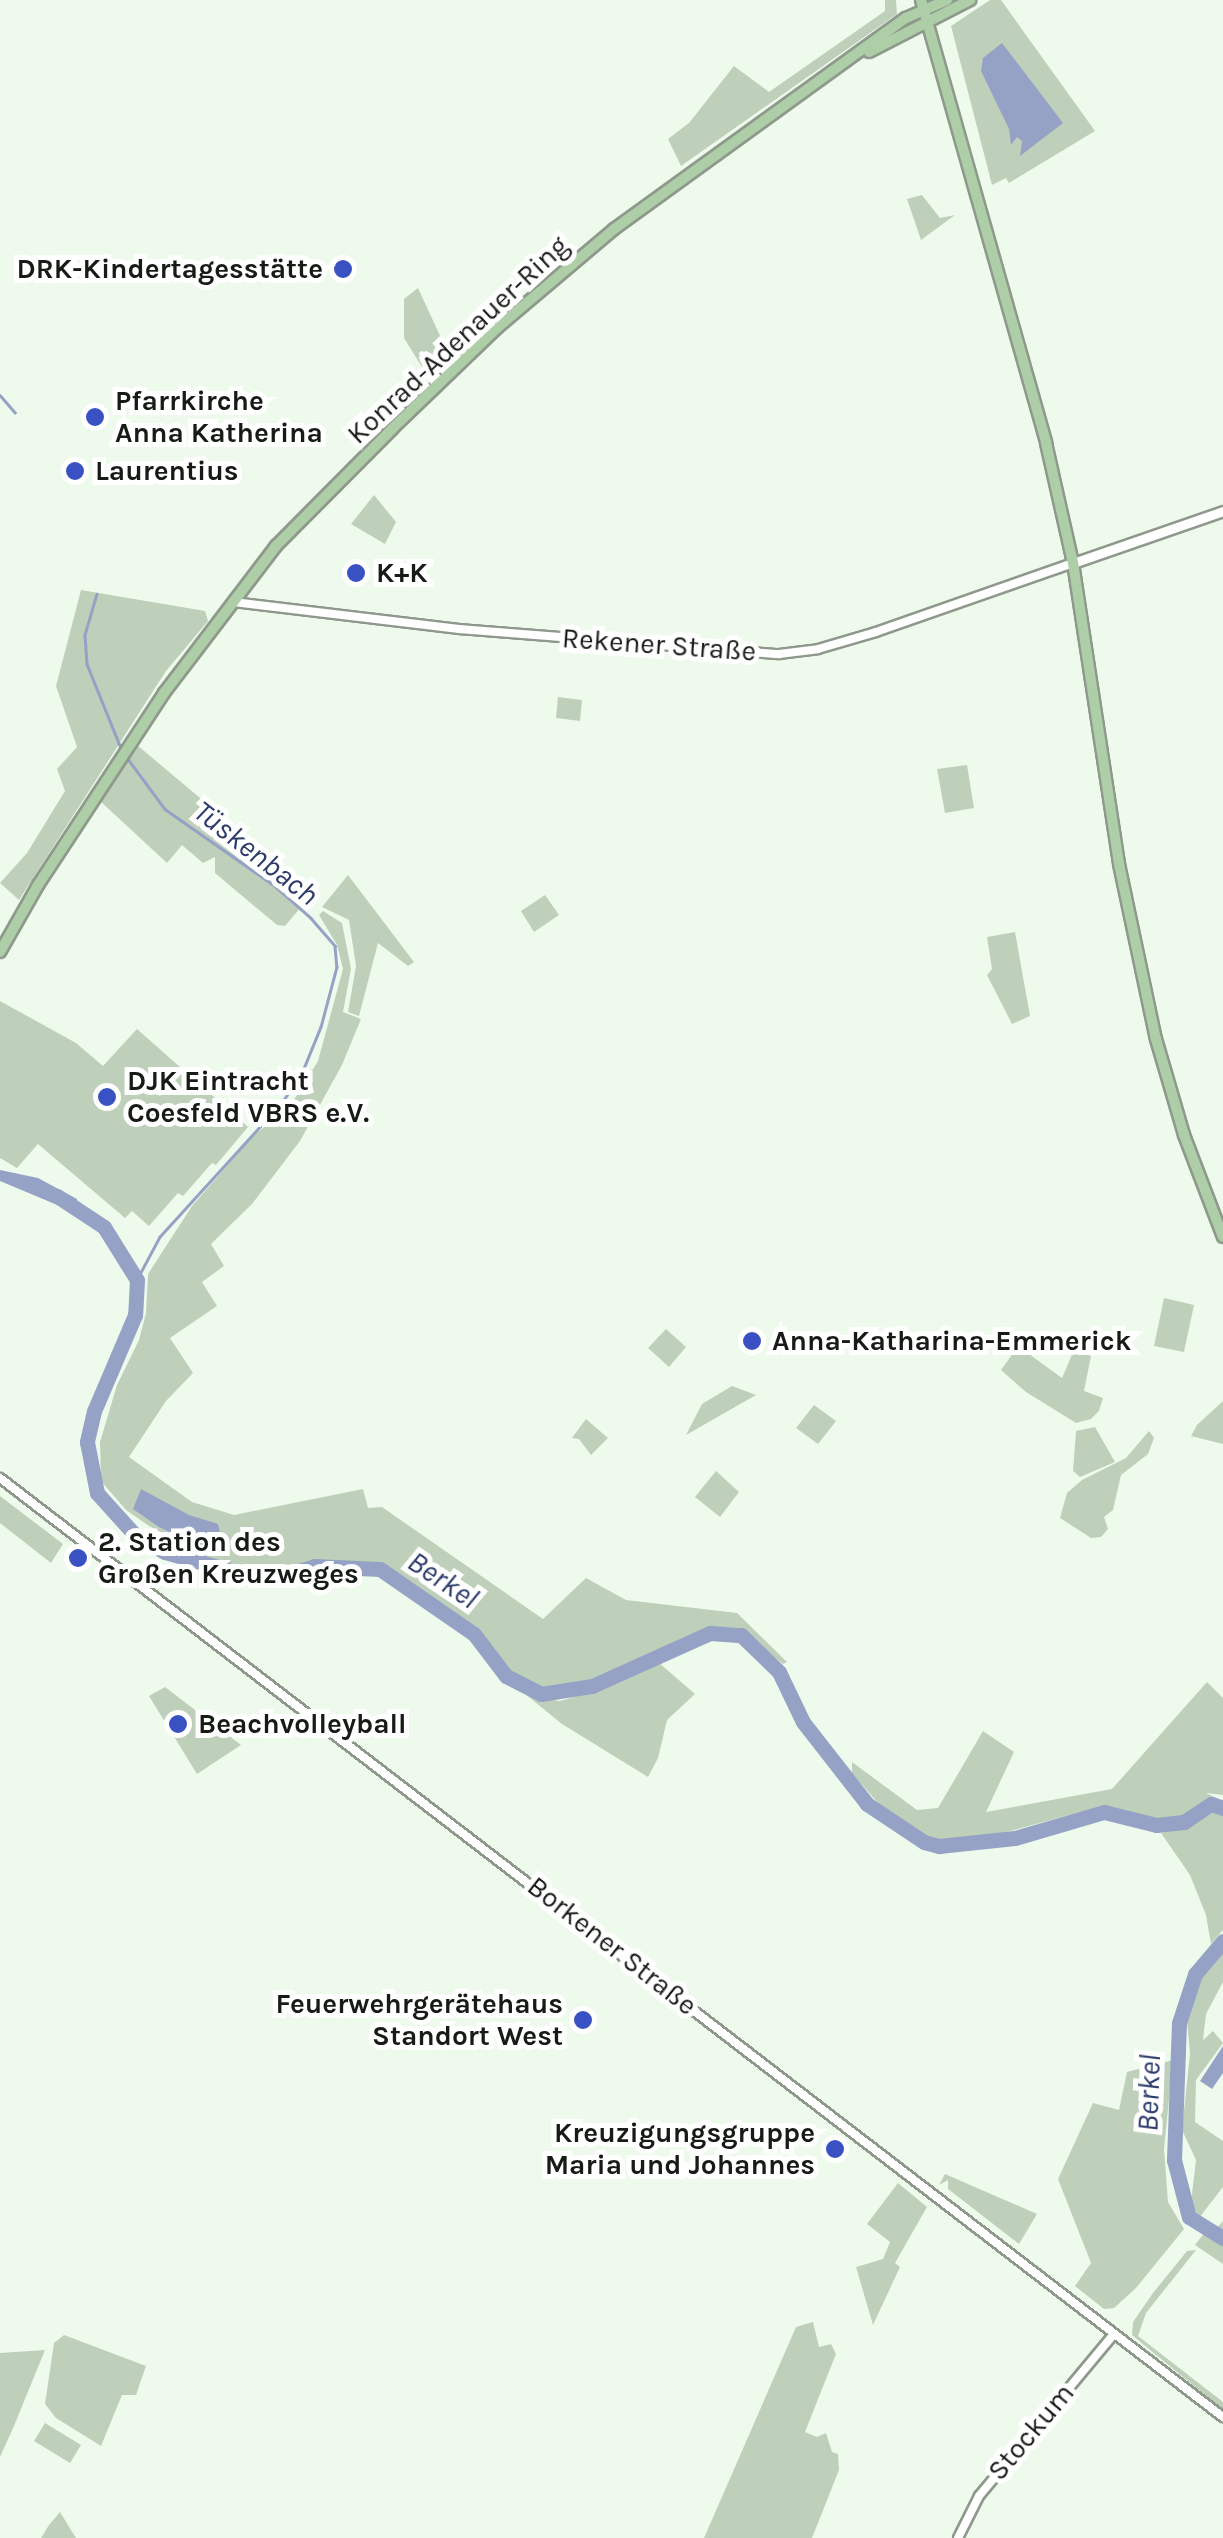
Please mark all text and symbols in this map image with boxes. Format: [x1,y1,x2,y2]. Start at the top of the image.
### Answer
street label: Konrad-Adenauer-Ring [341,229,575,451]
place label: DRK-Kindertagesstätte [17,252,323,286]
marker: DRK-Kindertagesstätte [332,258,354,280]
place label: Pfarrkirche Anna Katherina [115,384,323,450]
marker: Pfarrkirche Anna Katherina [84,406,106,428]
place label: Laurentius [95,454,239,488]
marker: Laurentius [64,460,86,482]
place label: K+K [376,556,428,590]
marker: K+K [345,562,367,584]
street label: Rekener Straße [561,621,757,669]
water label: Tüskenbach [186,793,326,913]
place label: DJK Eintracht Coesfeld VBRS e.V. [127,1064,369,1130]
marker: DJK Eintracht Coesfeld VBRS e.V. [96,1086,118,1108]
place label: Anna-Katharina-Emmerick [772,1324,1131,1358]
marker: Anna-Katharina-Emmerick [741,1330,763,1352]
place label: 2. Station des Großen Kreuzweges [98,1525,359,1591]
water label: Berkel [401,1543,485,1617]
marker: 2. Station des Großen Kreuzweges [67,1547,89,1569]
place label: Beachvolleyball [198,1707,407,1741]
marker: Beachvolleyball [167,1713,189,1735]
street label: Borkener Straße [521,1869,703,2023]
place label: Feuerwehrgerätehaus Standort West [276,1987,563,2053]
marker: Feuerwehrgerätehaus Standort West [572,2009,594,2031]
water label: Berkel [1130,2054,1168,2132]
place label: Kreuzigungsgruppe Maria und Johannes [545,2116,815,2182]
marker: Kreuzigungsgruppe Maria und Johannes [824,2138,846,2160]
street label: Stockum [981,2377,1081,2487]

